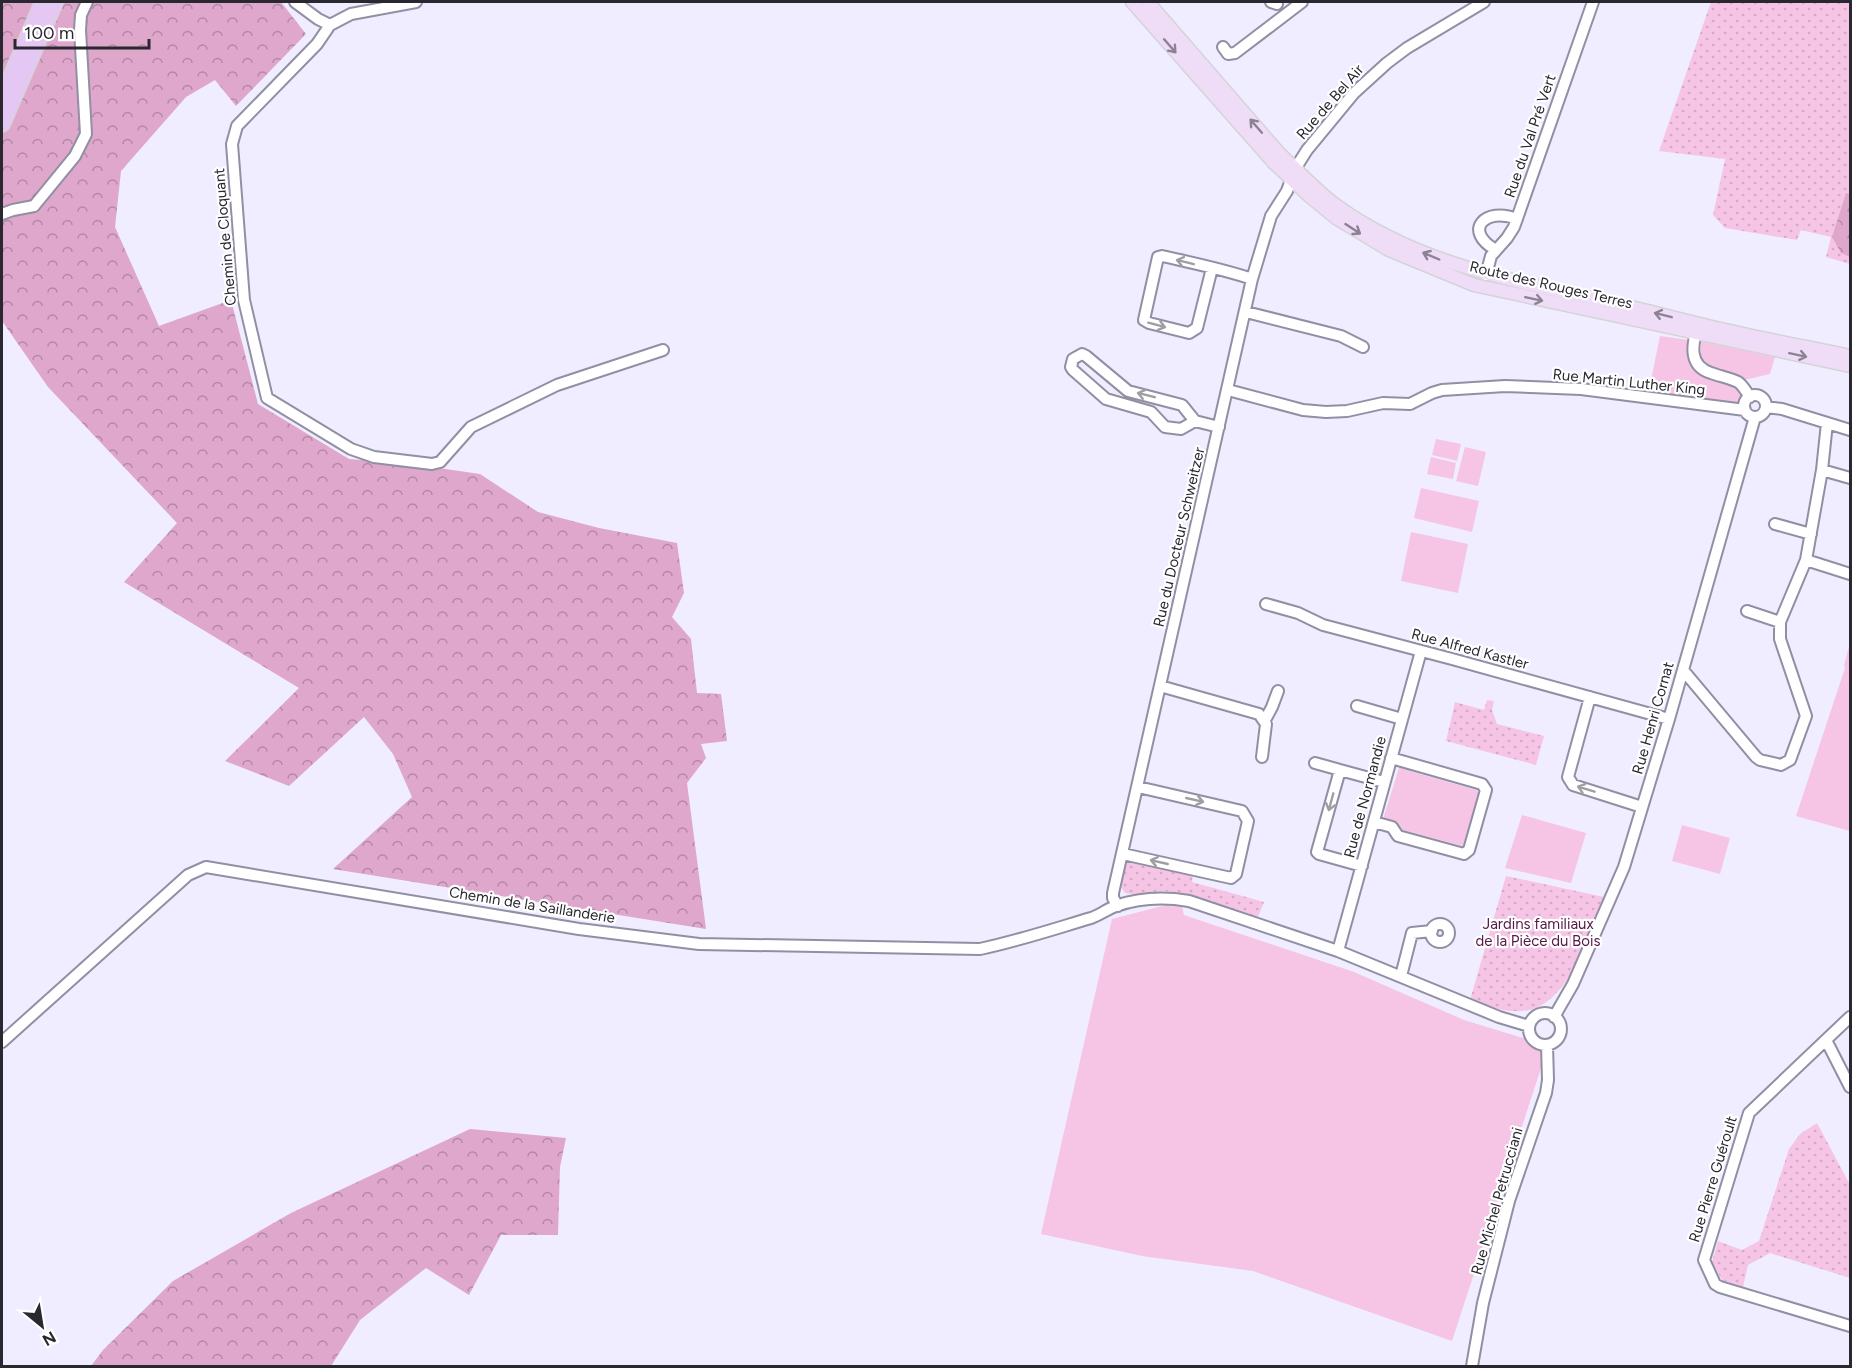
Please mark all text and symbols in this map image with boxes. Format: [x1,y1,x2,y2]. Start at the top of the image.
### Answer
scale bar [15,12,148,50]
text: 100 m [24,22,74,44]
one-way arrow [1163,38,1177,53]
street label: Rue de Bel Air [1293,61,1367,143]
street label: Rue du Val Pré Vert [1500,72,1560,200]
one-way arrow [1249,118,1262,134]
street label: Chemin de Cloquant [210,167,240,306]
one-way arrow [1345,223,1361,235]
one-way arrow [1422,250,1441,261]
one-way arrow [1176,255,1195,267]
street label: Route des Rouges Terres [1468,257,1634,313]
one-way arrow [1524,294,1543,305]
one-way arrow [1654,308,1673,320]
one-way arrow [1147,320,1166,331]
one-way arrow [1787,350,1807,361]
street label: Rue Martin Luther King [1552,365,1706,399]
one-way arrow [1137,389,1156,400]
street label: Rue du Docteur Schweitzer [1150,445,1208,629]
street label: Rue Alfred Kastler [1410,625,1530,673]
street label: Rue Henri Cornat [1628,659,1678,776]
street label: Rue de Normandie [1340,734,1390,860]
one-way arrow [1577,783,1596,794]
one-way arrow [1325,792,1336,811]
one-way arrow [1184,795,1204,806]
one-way arrow [1150,855,1169,867]
street label: Chemin de la Saillanderie [448,883,616,927]
park label: Jardins familiaux de la Pièce du Bois [1476,915,1600,950]
street label: Rue Pierre Guéroult [1685,1113,1741,1244]
street label: Rue Michel Petrucciani [1467,1125,1527,1277]
north arrow [12,1296,72,1356]
text: N [39,1327,59,1350]

